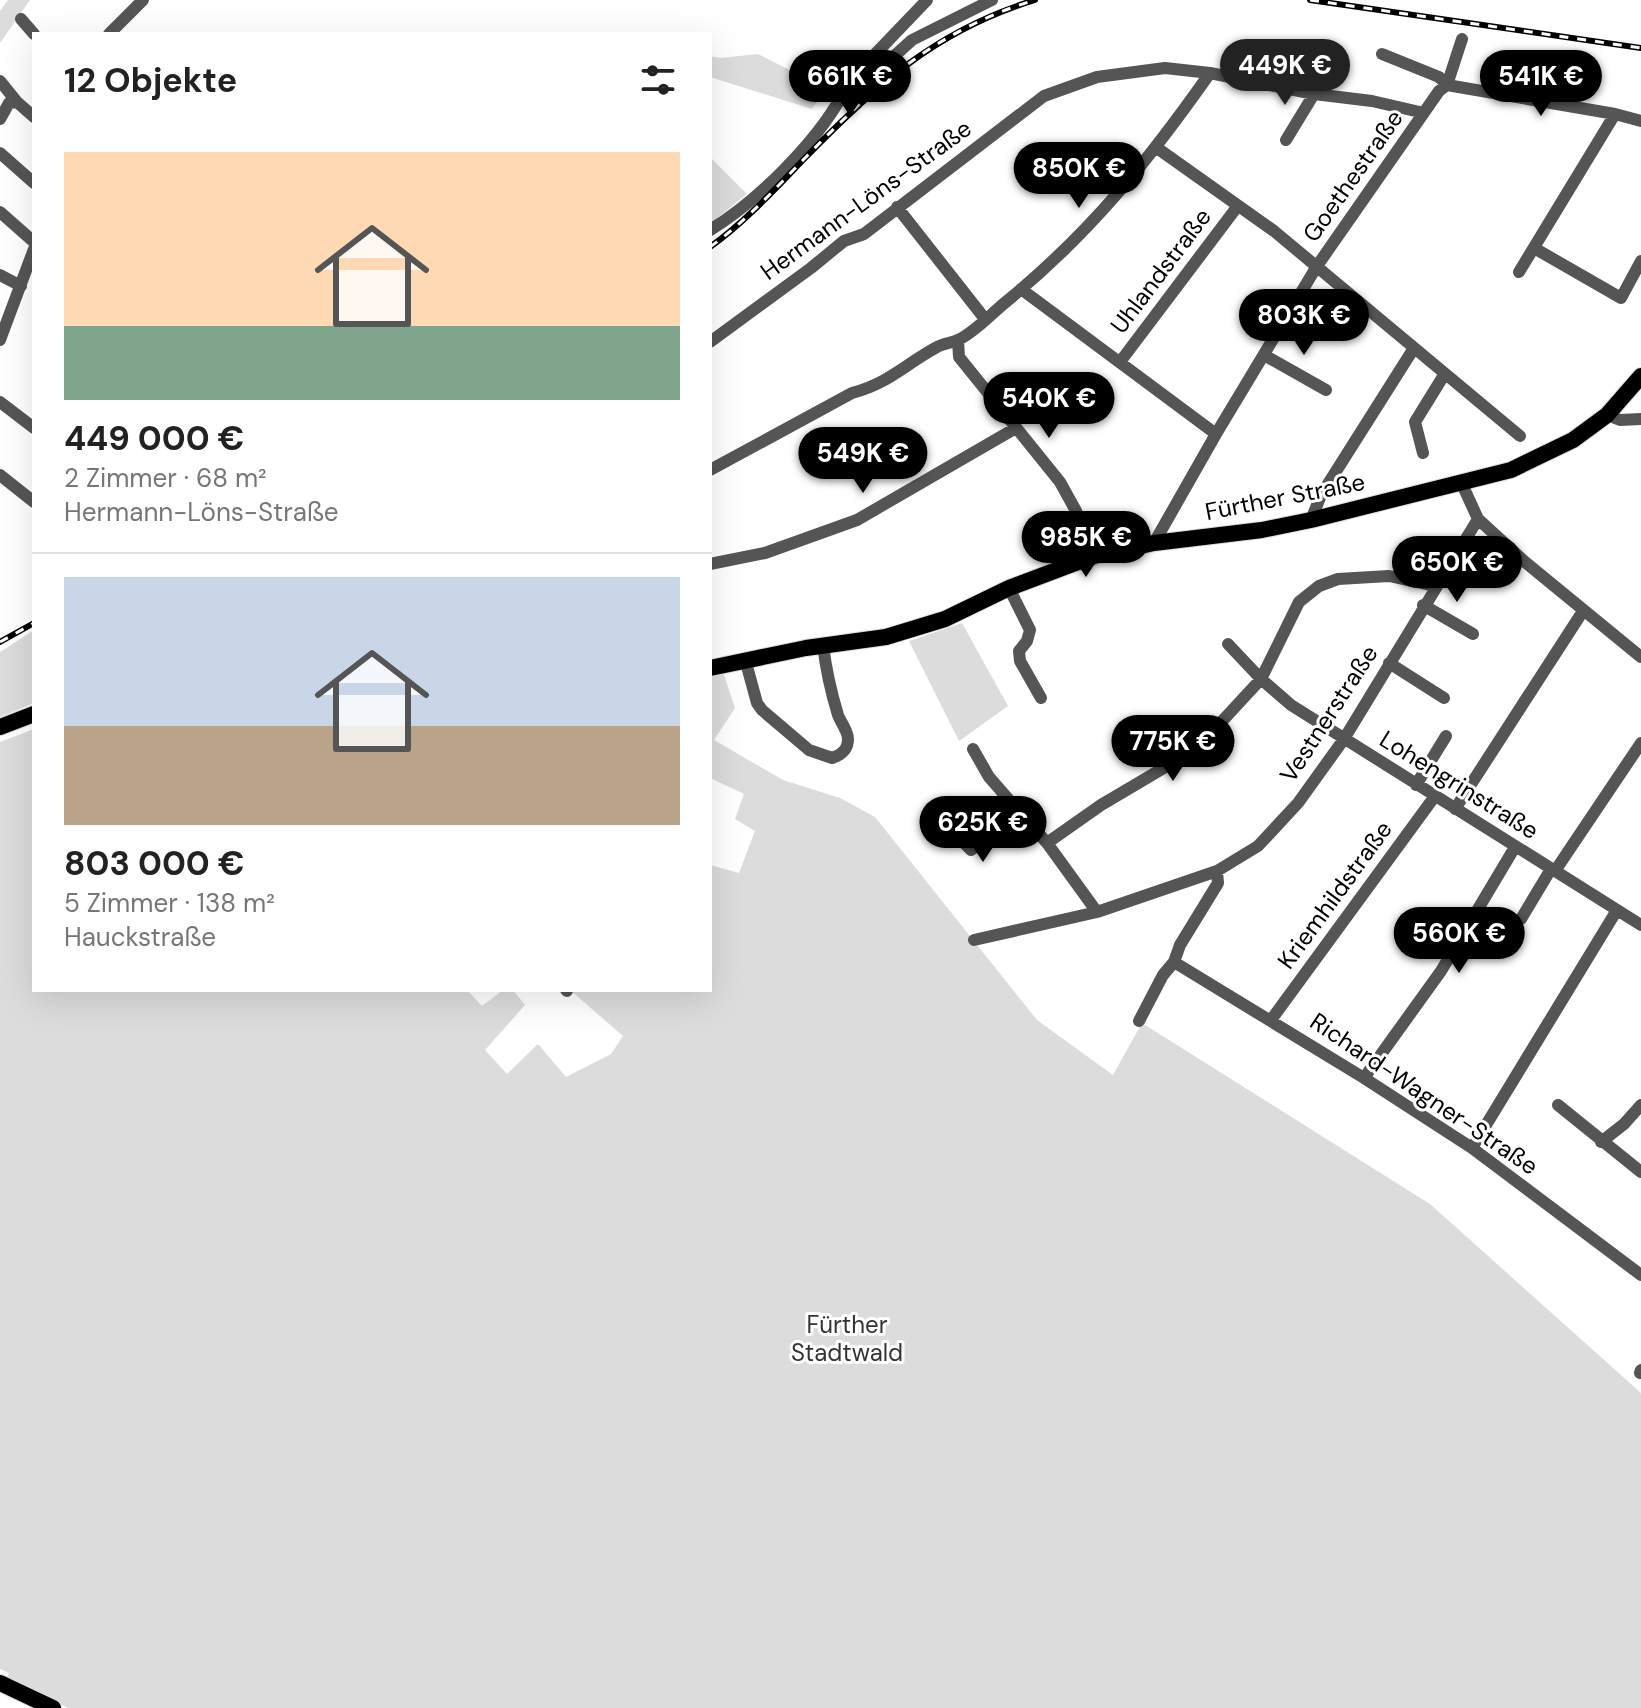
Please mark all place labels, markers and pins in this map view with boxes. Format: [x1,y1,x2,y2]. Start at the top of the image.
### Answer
pin: 449K € [1220,39,1350,107]
pin: 661K € [785,50,915,118]
pin: 541K € [1476,50,1606,118]
pin: 850K € [1014,142,1144,210]
pin: 803K € [1239,289,1369,357]
pin: 540K € [984,372,1114,440]
pin: 549K € [798,427,928,495]
pin: 985K € [1021,511,1151,579]
pin: 650K € [1392,536,1522,604]
pin: 775K € [1108,715,1238,783]
pin: 625K € [918,796,1048,864]
pin: 560K € [1394,907,1524,975]

